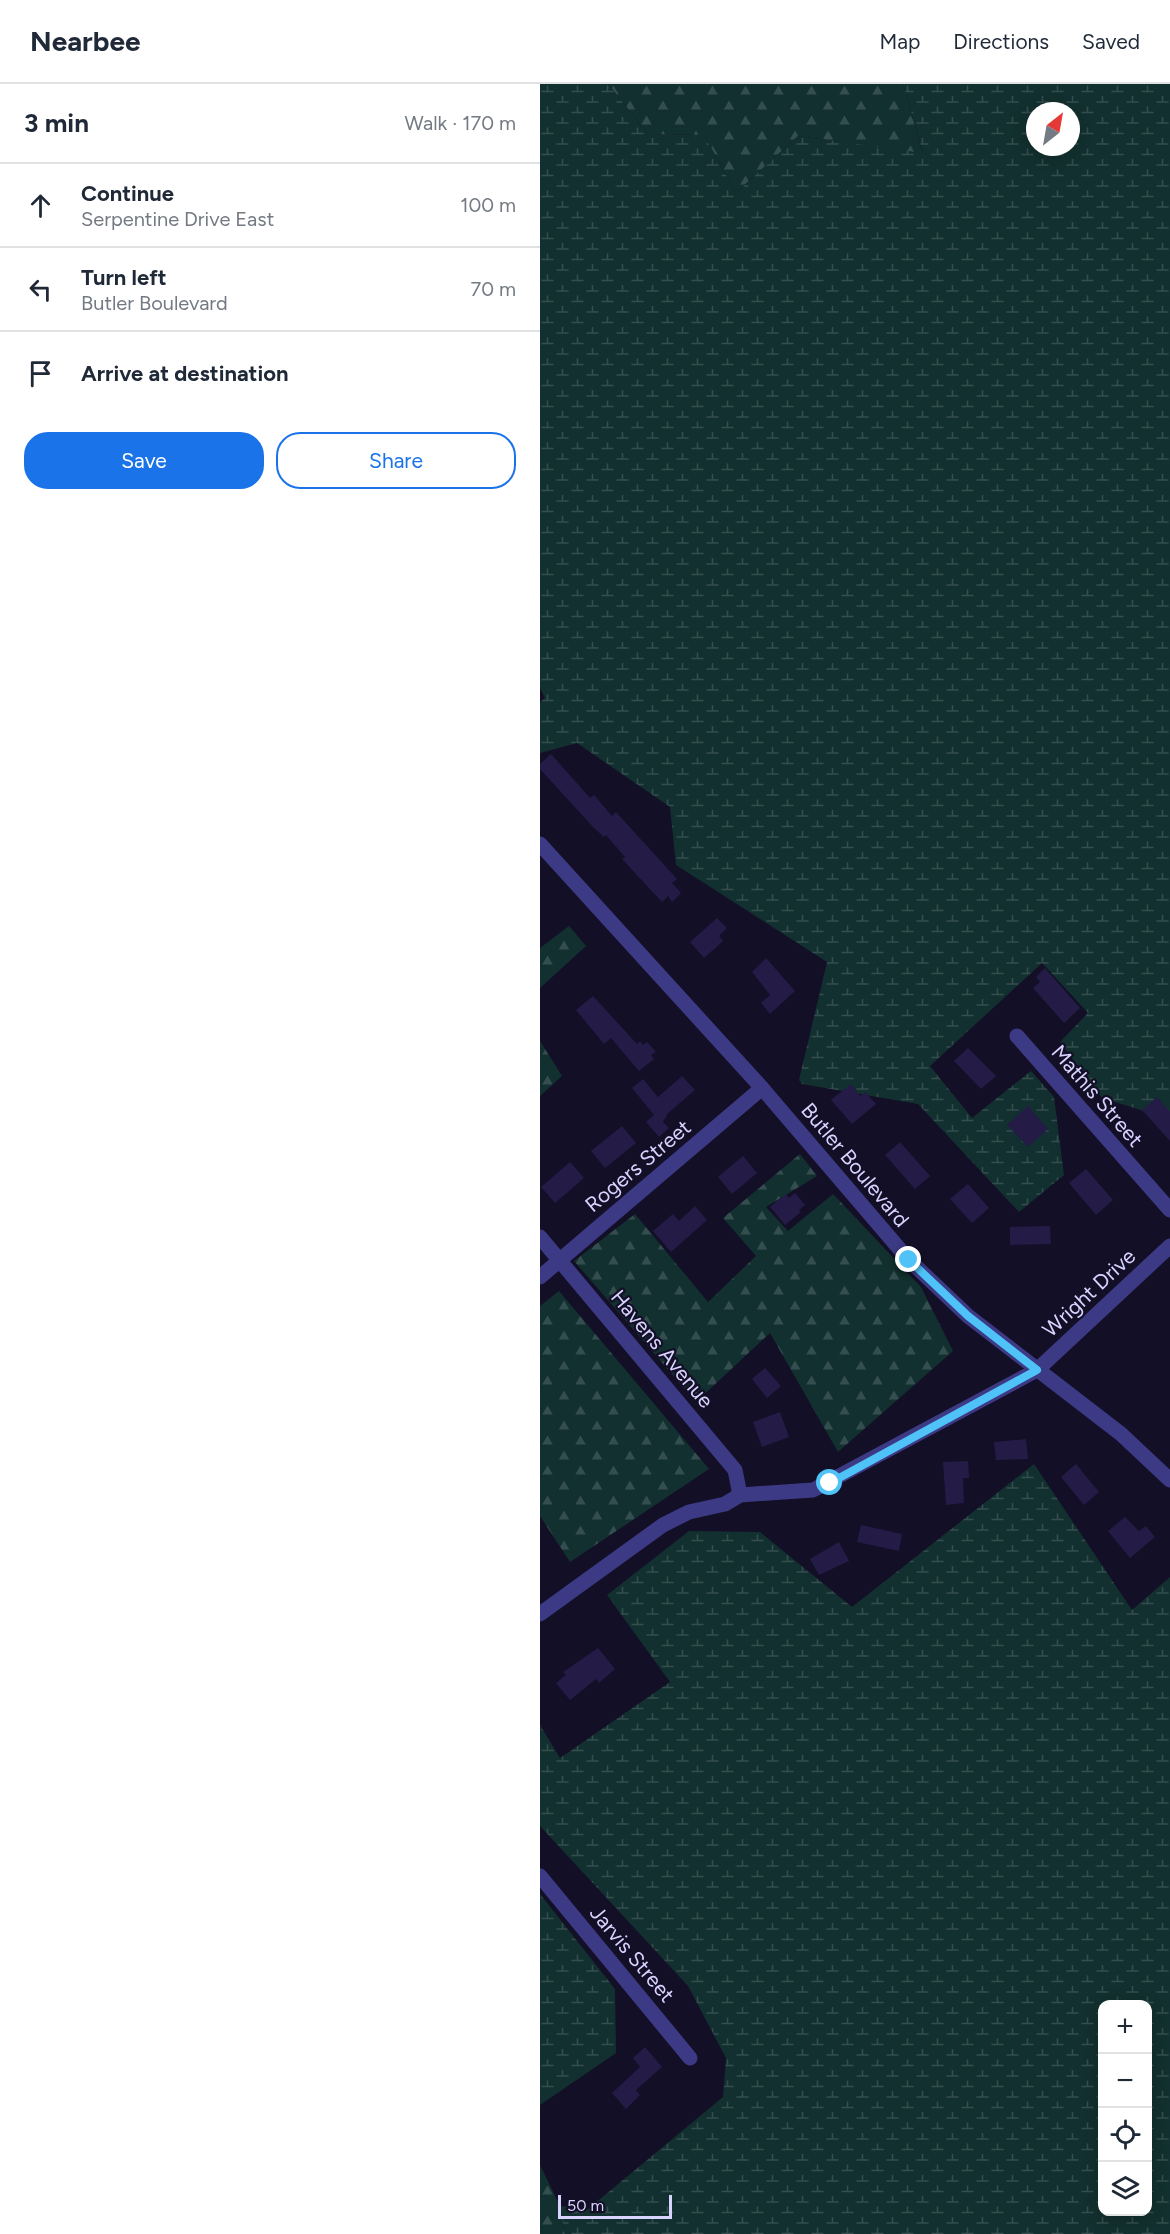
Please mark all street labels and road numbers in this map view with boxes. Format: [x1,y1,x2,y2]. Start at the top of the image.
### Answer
street label: Mathis Street [1046,1040,1148,1152]
street label: Butler Boulevard [796,1098,915,1232]
street label: Rogers Street [580,1114,696,1217]
street label: Wright Drive [1037,1243,1140,1342]
street label: Havens Avenue [606,1285,719,1413]
street label: Jarvis Street [585,1900,680,2007]

